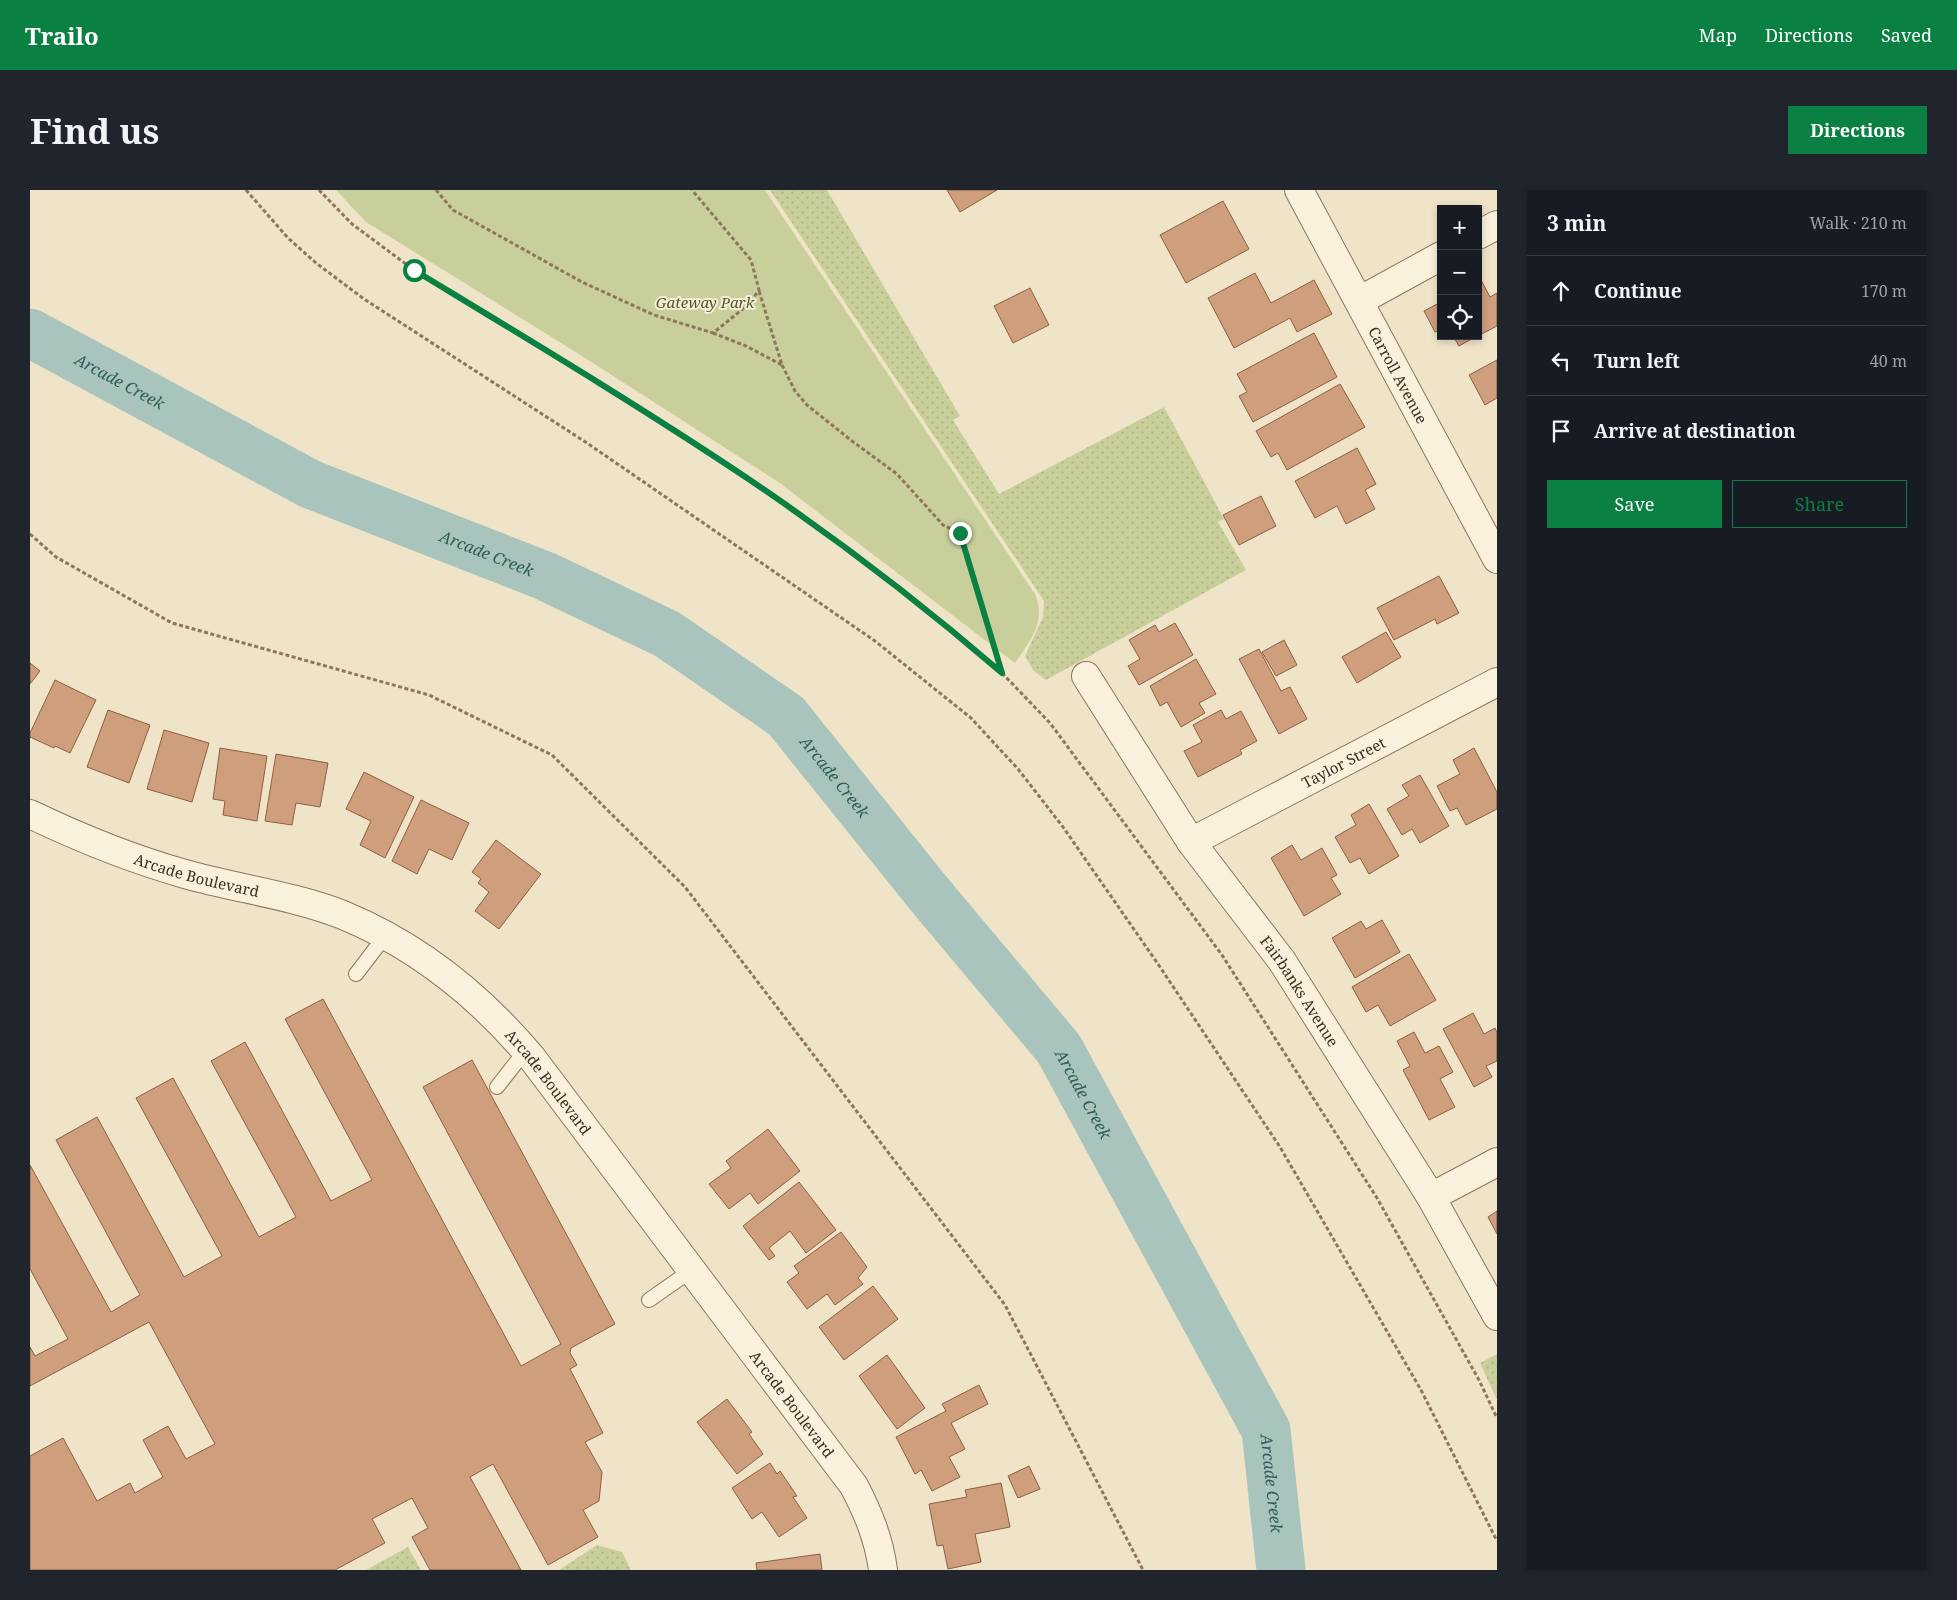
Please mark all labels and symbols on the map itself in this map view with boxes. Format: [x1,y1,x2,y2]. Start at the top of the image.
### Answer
route start [403,259,426,282]
park label: Gateway Park [656,292,755,312]
street label: Carroll Avenue [1364,323,1432,427]
water label: Arcade Creek [70,348,169,415]
route end [949,522,972,545]
water label: Arcade Creek [436,525,538,582]
water label: Arcade Creek [795,730,875,823]
street label: Taylor Street [1298,732,1389,792]
street label: Arcade Boulevard [131,849,261,901]
street label: Fairbanks Avenue [1256,931,1343,1050]
street label: Arcade Boulevard [501,1025,596,1139]
water label: Arcade Creek [1050,1044,1117,1144]
street label: Arcade Boulevard [746,1346,839,1461]
water label: Arcade Creek [1255,1432,1288,1535]

